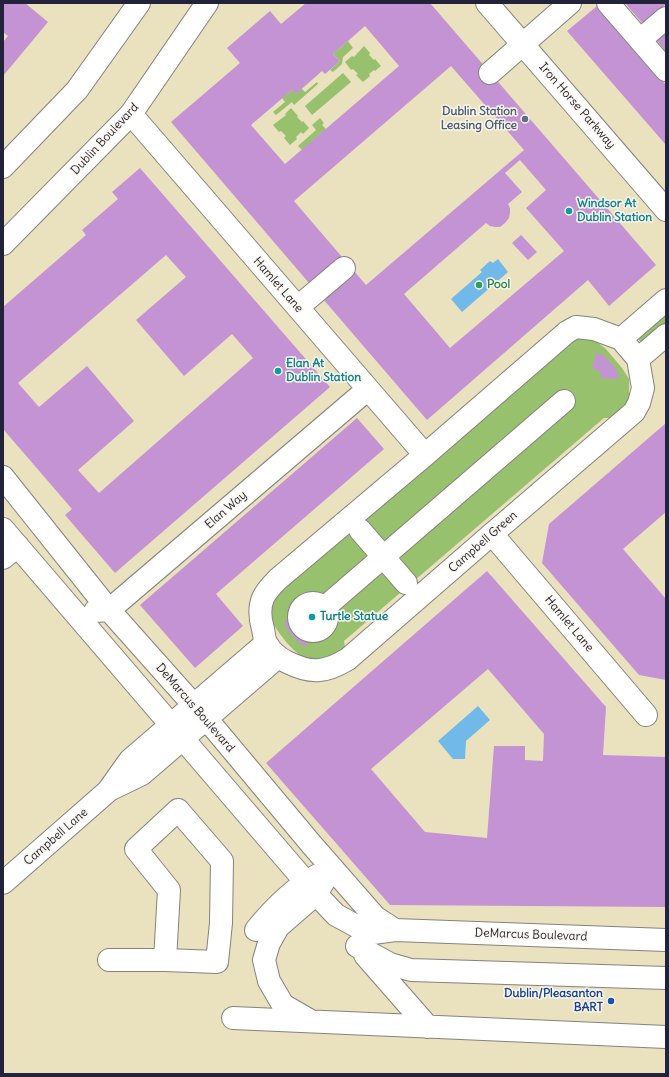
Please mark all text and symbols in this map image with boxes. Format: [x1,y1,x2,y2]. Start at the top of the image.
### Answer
street label: Iron Horse Parkway [536,60,618,152]
street label: Dublin Boulevard [68,100,142,178]
place label: Dublin Station Leasing Office [441,105,517,133]
marker: Dublin Station Leasing Office [520,114,530,124]
place label: Windsor At Dublin Station [577,197,652,225]
marker: Windsor At Dublin Station [564,206,574,216]
street label: Hamlet Lane [250,254,306,316]
place label: Pool [487,278,510,292]
marker: Pool [474,280,484,290]
place label: Elan At Dublin Station [286,357,361,385]
marker: Elan At Dublin Station [273,366,283,376]
street label: Elan Way [202,488,250,532]
street label: Campbell Green [446,508,520,576]
street label: Hamlet Lane [541,593,597,655]
place label: Turtle Statue [320,610,388,624]
marker: Turtle Statue [307,612,317,622]
street label: DeMarcus Boulevard [153,661,237,755]
street label: Campbell Lane [21,805,91,869]
street label: DeMarcus Boulevard [474,926,588,944]
place label: Dublin/Pleasanton BART [504,987,603,1015]
marker: Dublin/Pleasanton BART [606,996,616,1006]

